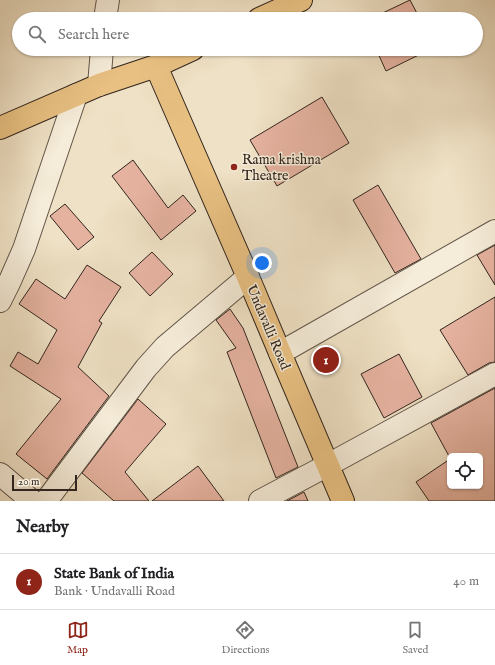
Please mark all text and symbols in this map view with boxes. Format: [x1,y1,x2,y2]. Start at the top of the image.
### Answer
search box [12,12,483,56]
icon: search [26,23,48,45]
text: Search here [58,25,129,44]
place label: Rama krishna Theatre [242,151,322,185]
marker: Rama krishna Theatre [229,162,239,172]
your location [252,253,272,273]
street label: Undavalli Road [242,282,294,373]
pin: 1 [313,345,339,375]
map controls [447,453,483,489]
button: locate [447,453,483,489]
scale bar [12,473,77,492]
text: 20 m [18,475,39,489]
text: Nearby [16,517,69,538]
text: State Bank of India [54,564,174,583]
text: 1 [27,573,31,590]
text: 40 m [453,573,479,590]
text: Bank · Undavalli Road [54,583,175,600]
tab: Map [67,619,89,657]
tab: Directions [222,619,269,657]
tab: Saved [402,619,428,657]

